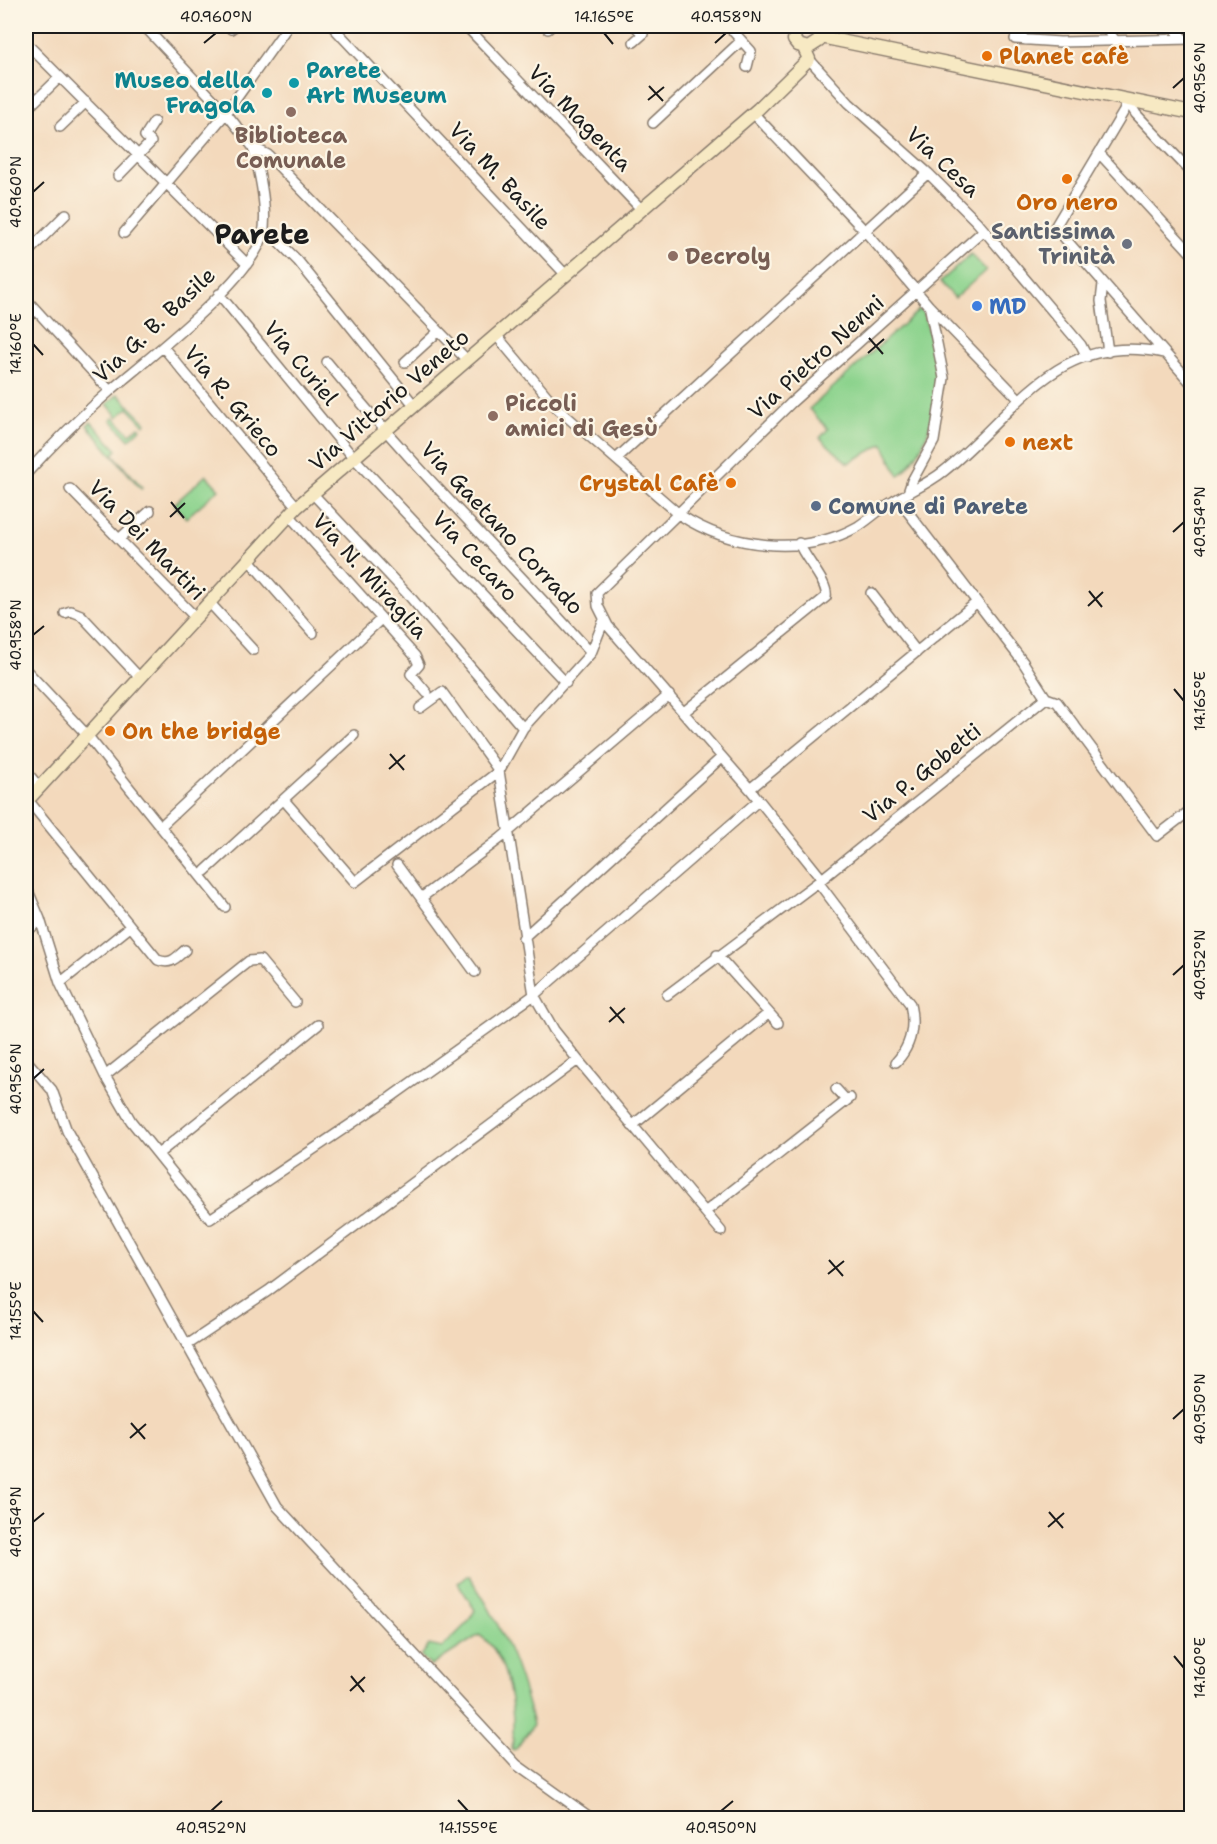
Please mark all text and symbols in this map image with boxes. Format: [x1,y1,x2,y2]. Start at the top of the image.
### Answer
text: 40.960°N [180,7,252,27]
text: 14.165°E [574,7,634,27]
text: 40.958°N [690,7,762,27]
place label: Planet cafè [999,42,1129,71]
text: 40.956°N [1190,42,1210,114]
marker: Planet cafè [980,49,994,63]
place label: Parete Art Museum [306,56,447,110]
street label: Via Magenta [522,58,639,178]
place label: Museo della Fragola [115,66,255,120]
marker: Parete Art Museum [287,76,301,90]
marker: Museo della Fragola [260,86,274,100]
marker: Biblioteca Comunale [284,105,298,119]
street label: Via M. Basile [442,116,558,236]
street label: Via Cesa [900,120,987,204]
place label: Biblioteca Comunale [235,121,347,175]
text: 40.960°N [6,156,26,228]
marker: Oro nero [1060,172,1074,186]
place label: Oro nero [1016,188,1118,217]
district label: Parete [214,215,310,253]
place label: Santissima Trinità [991,217,1115,271]
marker: Santissima Trinità [1120,237,1134,251]
place label: Decroly [685,242,771,271]
marker: Decroly [666,249,680,263]
street label: Via G. B. Basile [86,261,222,389]
street label: Via Pietro Nenni [742,288,890,426]
place label: MD [989,292,1027,321]
marker: MD [970,299,984,313]
text: 14.160°E [6,313,26,375]
street label: Via Curiel [257,315,345,412]
street label: Via Vittorio Veneto [303,322,475,478]
street label: Via R. Grieco [177,339,289,463]
place label: Piccoli amici di Gesù [505,389,658,443]
marker: Piccoli amici di Gesù [486,409,500,423]
place label: next [1022,428,1073,457]
street label: Via Gaetano Corrado [414,435,590,621]
marker: next [1003,435,1017,449]
place label: Crystal Cafè [579,469,719,498]
street label: Via Dei Martiri [82,473,212,607]
marker: Crystal Cafè [724,476,738,490]
text: 40.954°N [1190,486,1210,558]
place label: Comune di Parete [828,492,1028,521]
marker: Comune di Parete [809,499,823,513]
street label: Via Cecaro [426,504,524,608]
street label: Via N. Miraglia [306,507,434,645]
text: 40.958°N [6,599,26,671]
text: 14.165°E [1190,671,1210,731]
street label: Via P. Gobetti [857,716,987,830]
place label: On the bridge [122,717,281,746]
marker: On the bridge [103,724,117,738]
text: 40.952°N [1190,930,1210,1000]
text: 40.956°N [6,1043,26,1115]
text: 14.155°E [6,1281,26,1341]
text: 40.950°N [1190,1373,1210,1445]
text: 40.954°N [6,1486,26,1558]
text: 14.160°E [1190,1637,1210,1699]
text: 40.952°N [176,1818,246,1838]
text: 14.155°E [438,1818,498,1838]
text: 40.950°N [685,1818,757,1838]

